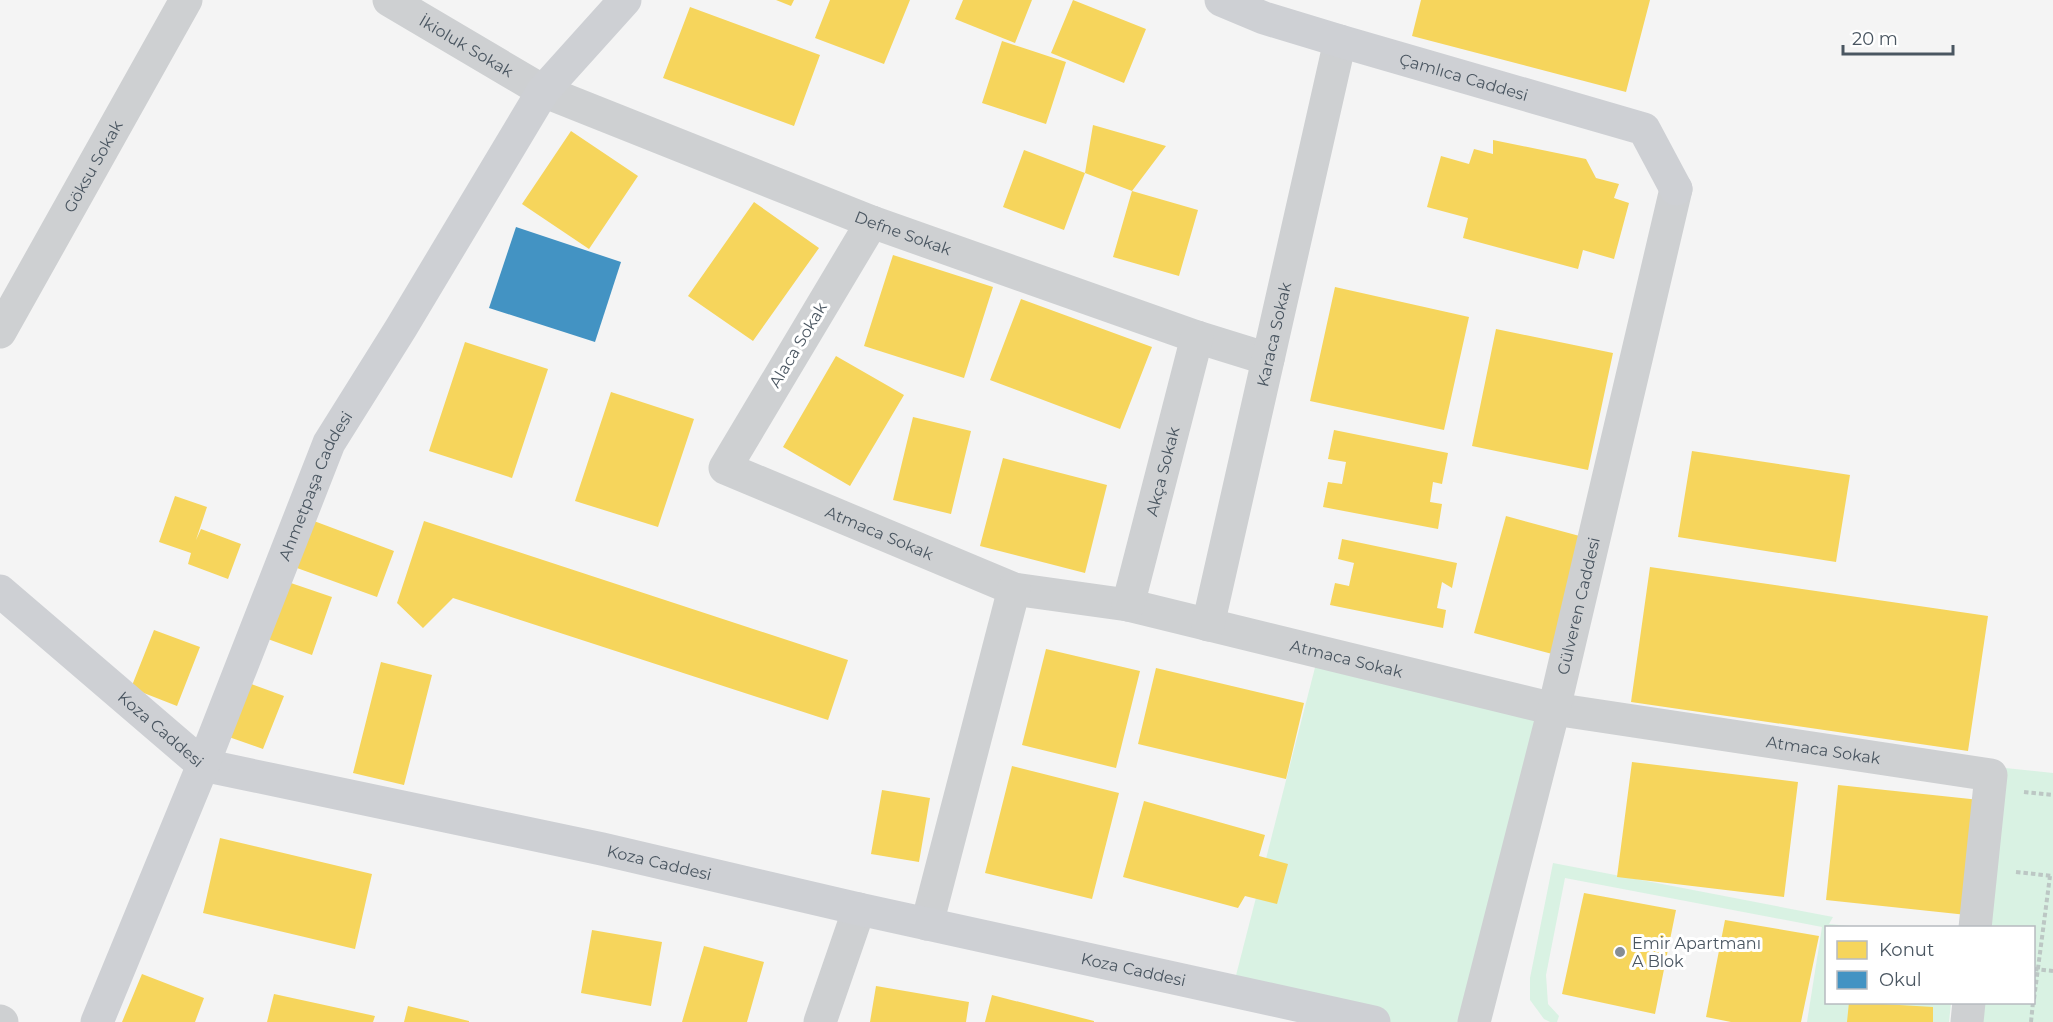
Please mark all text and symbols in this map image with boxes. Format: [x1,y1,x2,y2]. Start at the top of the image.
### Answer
street label: İkioluk Sokak [416,11,517,81]
scale bar [1843,18,1952,56]
text: 20 m [1852,28,1898,50]
street label: Çamlıca Caddesi [1397,49,1530,105]
street label: Göksu Sokak [59,116,126,216]
street label: Defne Sokak [852,207,954,259]
street label: Karaca Sokak [1253,280,1295,389]
street label: Alaca Sokak [765,299,831,391]
street label: Ahmetpaşa Caddesi [274,408,356,563]
street label: Akça Sokak [1142,424,1183,518]
street label: Atmaca Sokak [823,502,937,564]
street label: Gülveren Caddesi [1553,535,1604,677]
street label: Atmaca Sokak [1288,635,1405,681]
street label: Koza Caddesi [114,687,208,771]
street label: Atmaca Sokak [1765,732,1882,768]
street label: Koza Caddesi [605,841,714,884]
legend [1825,926,2035,1004]
place label: Emir Apartmanı A Blok [1632,934,1761,971]
text: Konut [1879,939,1934,961]
marker: Emir Apartmanı A Blok [1613,945,1627,959]
street label: Koza Caddesi [1079,948,1188,990]
text: Okul [1879,969,1922,991]

